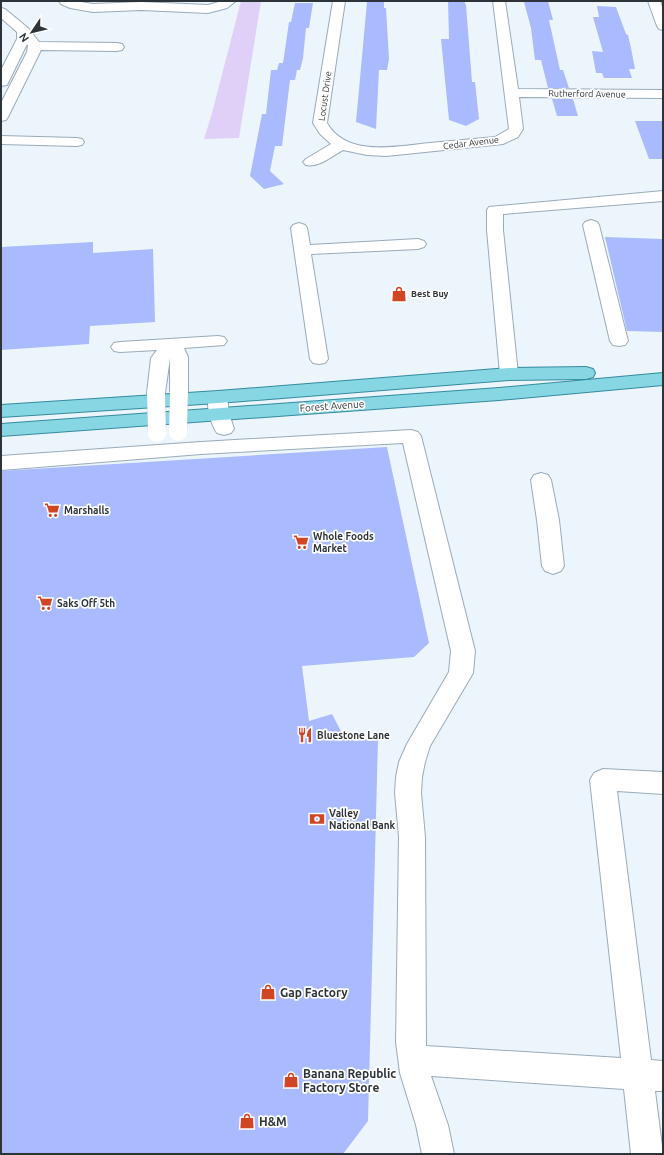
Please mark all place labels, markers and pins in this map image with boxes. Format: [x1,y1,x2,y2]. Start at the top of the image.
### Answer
shop icon: Best Buy [390,285,408,303]
place label: Best Buy [411,289,449,299]
supermarket icon: Marshalls [43,501,61,519]
place label: Marshalls [64,505,109,516]
place label: Whole Foods Market [313,531,374,554]
supermarket icon: Whole Foods Market [292,533,310,551]
supermarket icon: Saks Off 5th [36,594,54,612]
place label: Saks Off 5th [57,597,115,609]
restaurant icon: Bluestone Lane [296,726,314,744]
place label: Bluestone Lane [317,730,390,741]
place label: Valley National Bank [329,808,396,831]
bank icon: Valley National Bank [308,810,326,828]
shop icon: Gap Factory [259,983,277,1001]
place label: Gap Factory [280,986,348,999]
place label: Banana Republic Factory Store [303,1067,396,1094]
shop icon: Banana Republic Factory Store [282,1071,300,1089]
shop icon: H&M [238,1112,256,1130]
place label: H&M [259,1115,287,1128]

